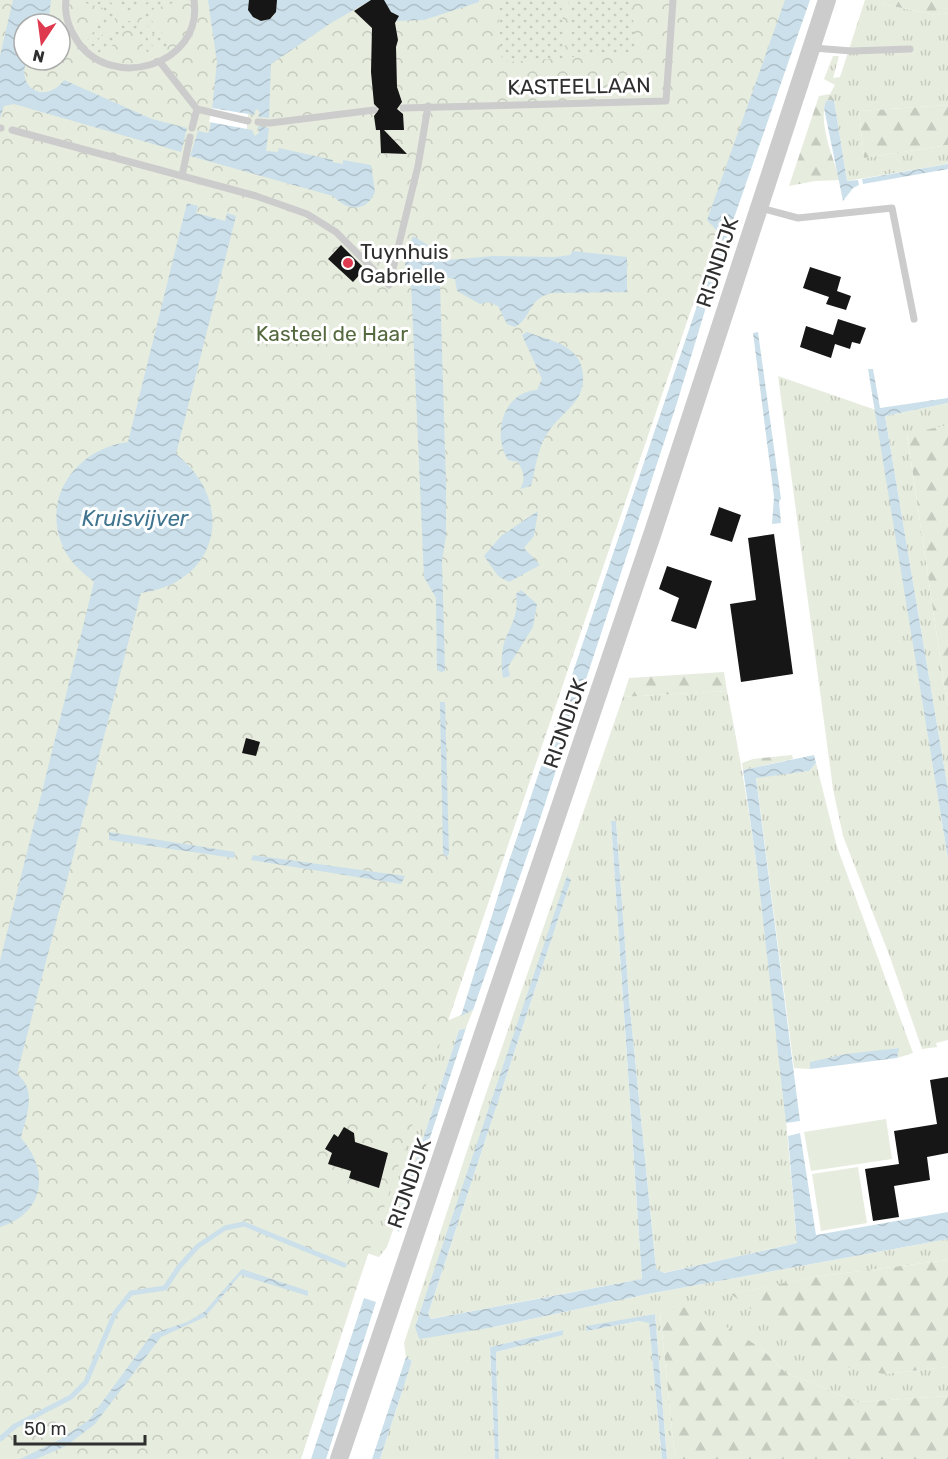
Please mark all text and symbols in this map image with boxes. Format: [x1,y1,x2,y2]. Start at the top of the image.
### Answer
north arrow [12,12,72,72]
text: N [31,46,46,67]
street label: KASTEELLAAN [507,72,651,100]
street label: RIJNDIJK [691,213,743,310]
place label: Tuynhuis Gabrielle [360,239,449,288]
marker: Tuynhuis Gabrielle [341,256,355,270]
park label: Kasteel de Haar [256,321,408,346]
water label: Kruisvijver [82,505,190,532]
street label: RIJNDIJK [538,674,592,771]
street label: RIJNDIJK [382,1134,436,1231]
scale bar [15,1408,146,1446]
text: 50 m [24,1418,67,1440]

